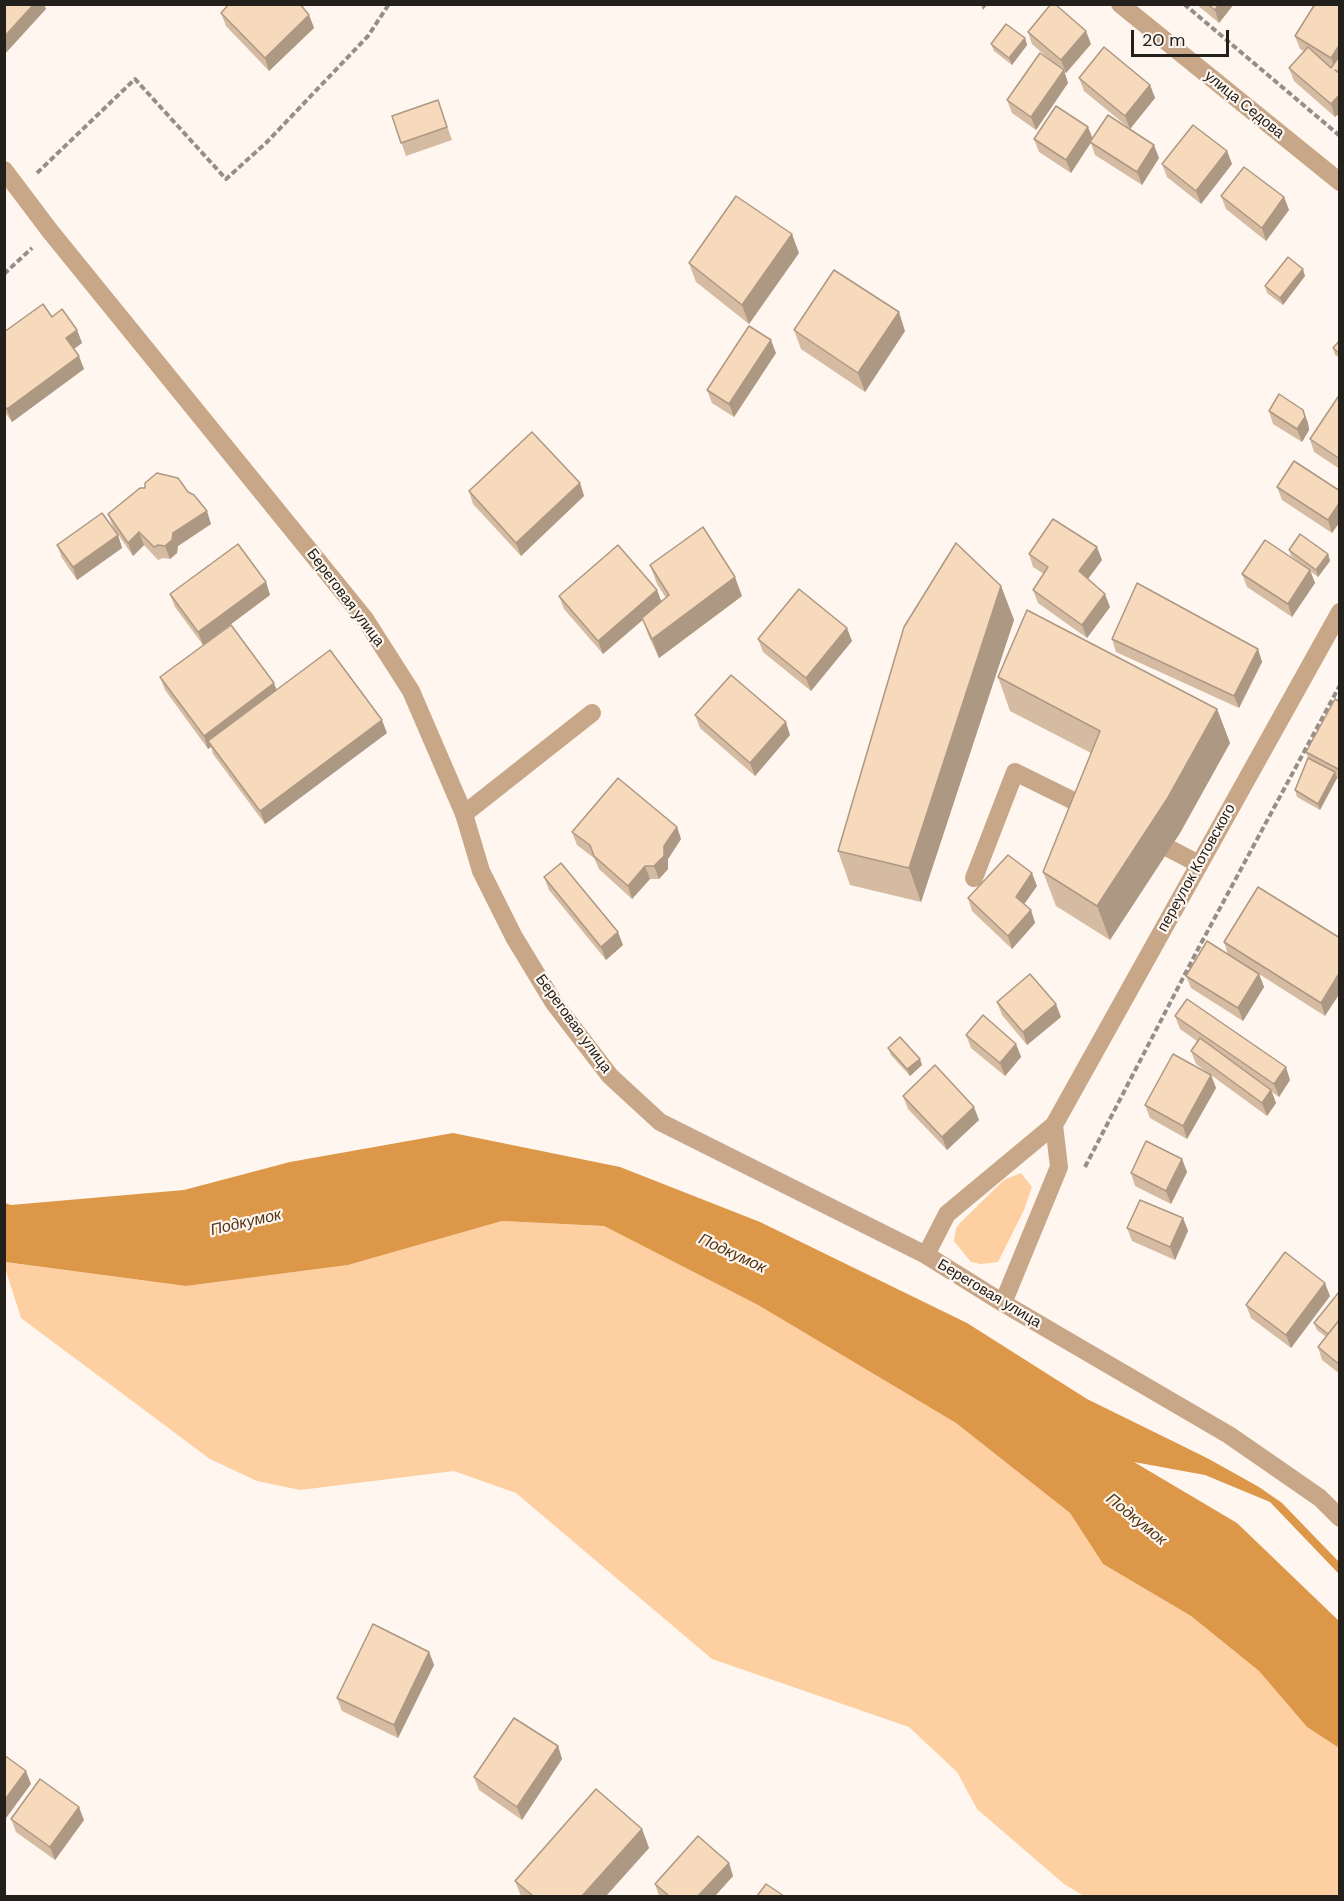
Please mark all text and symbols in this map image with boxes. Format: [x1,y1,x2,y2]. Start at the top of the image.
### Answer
scale bar [1134,18,1232,56]
text: 20 m [1142,28,1185,52]
street label: улица Седова [1201,67,1287,143]
street label: Береговая улица [302,546,388,650]
street label: переулок Котовского [1154,801,1240,935]
street label: Береговая улица [531,971,615,1077]
water label: Подкумок [209,1206,283,1240]
water label: Подкумок [695,1230,769,1278]
street label: Береговая улица [934,1256,1044,1332]
water label: Подкумок [1102,1490,1170,1550]

